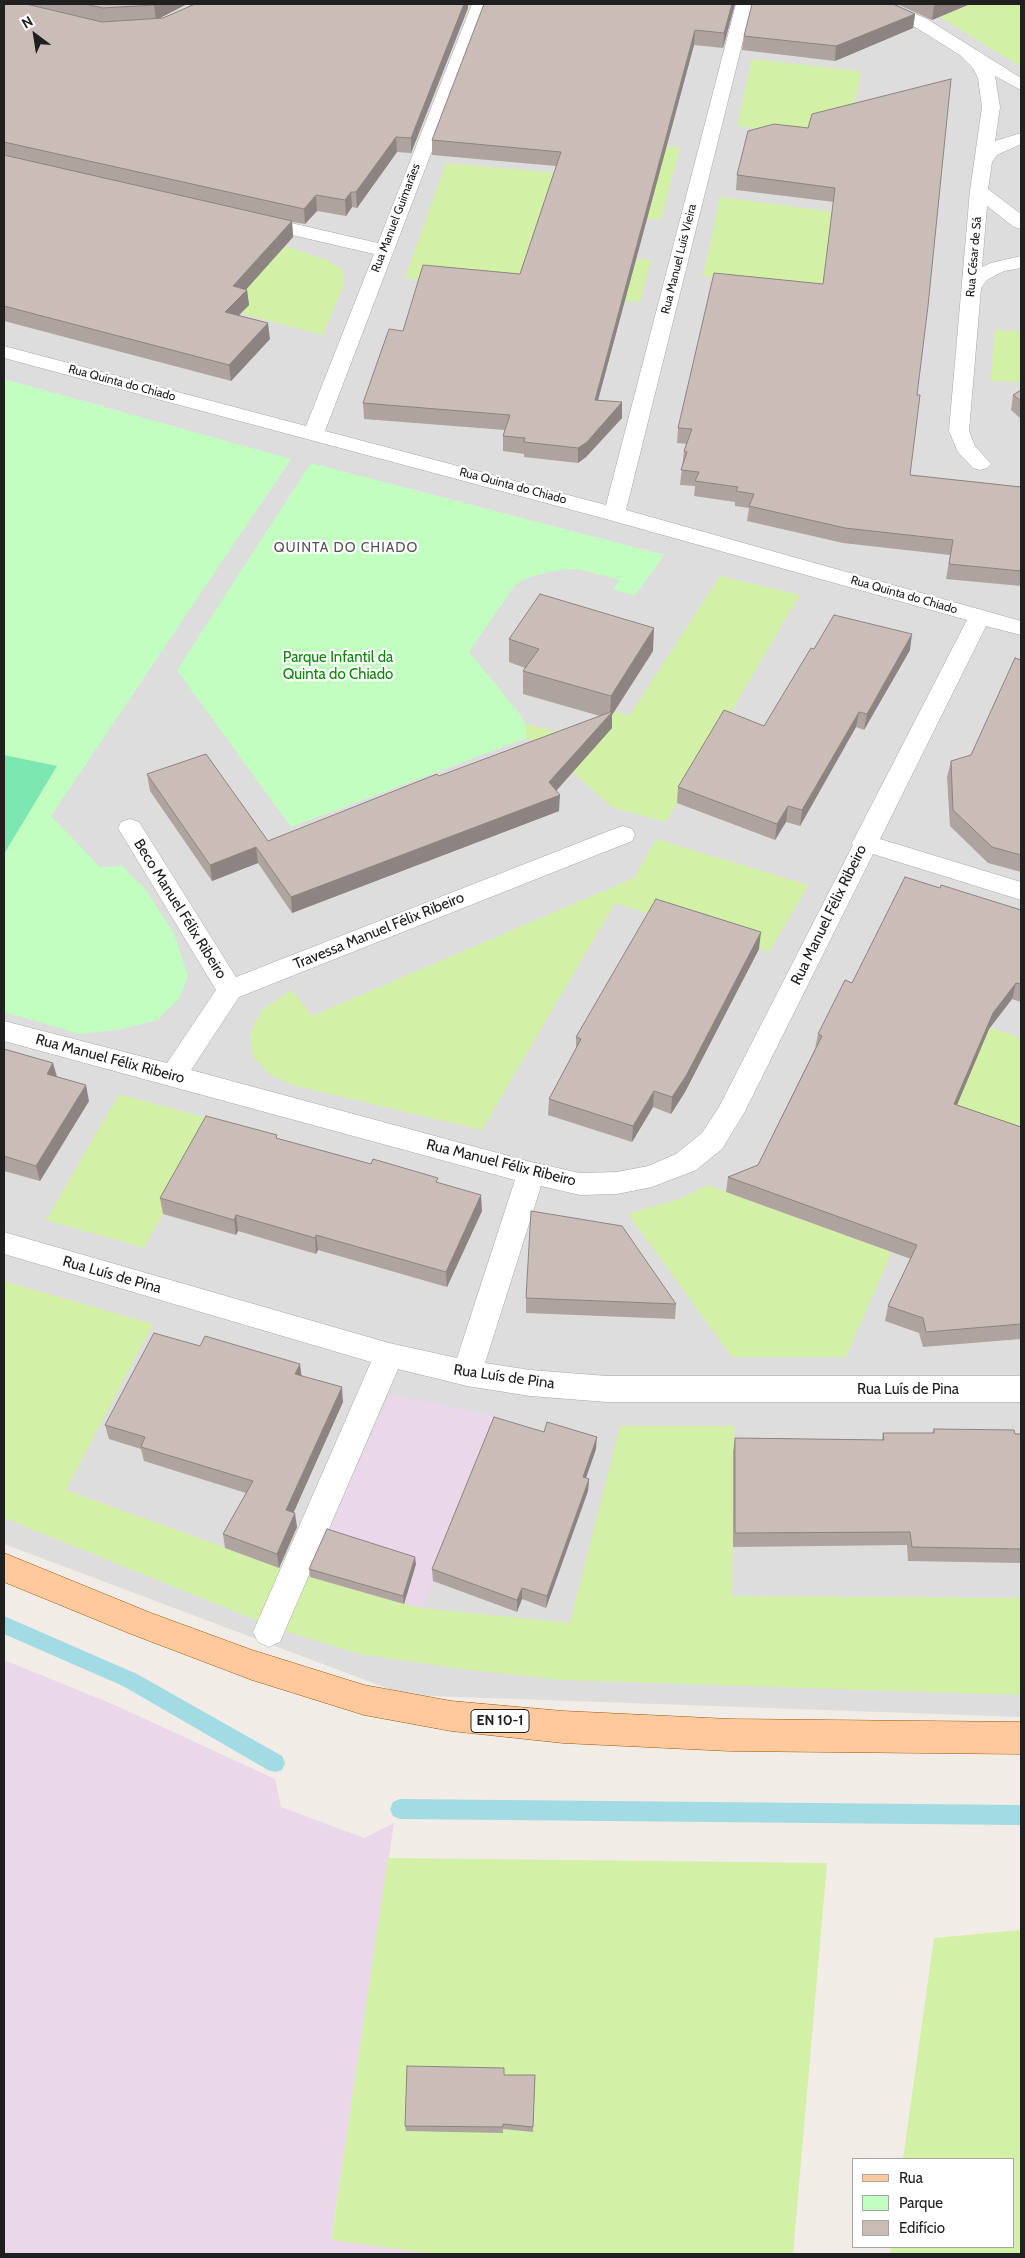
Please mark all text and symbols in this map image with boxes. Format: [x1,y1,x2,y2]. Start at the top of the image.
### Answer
north arrow [10,10,60,60]
text: N [18,12,36,32]
street label: Rua Manuel Guimarães [369,161,423,275]
street label: Rua Manuel Luís Vieira [658,202,700,316]
street label: Rua César de Sá [963,216,985,298]
street label: Rua Quinta do Chiado [67,362,177,404]
street label: Rua Quinta do Chiado [458,465,568,507]
district label: QUINTA DO CHIADO [272,540,420,556]
street label: Rua Quinta do Chiado [849,573,959,617]
park label: Parque Infantil da Quinta do Chiado [283,649,393,684]
street label: Beco Manuel Félix Ribeiro [130,836,230,982]
street label: Rua Manuel Félix Ribeiro [787,842,871,988]
street label: Travessa Manuel Félix Ribeiro [291,888,467,974]
street label: Rua Manuel Félix Ribeiro [33,1030,187,1088]
street label: Rua Manuel Félix Ribeiro [424,1136,578,1190]
street label: Rua Luís de Pina [61,1252,163,1298]
street label: Rua Luís de Pina [452,1361,556,1393]
street label: Rua Luís de Pina [857,1381,959,1399]
road number: EN 10-1 [471,1710,529,1732]
legend [852,2158,1015,2248]
text: Rua [899,2169,923,2187]
text: Parque [899,2194,943,2212]
text: Edifício [899,2219,945,2237]

